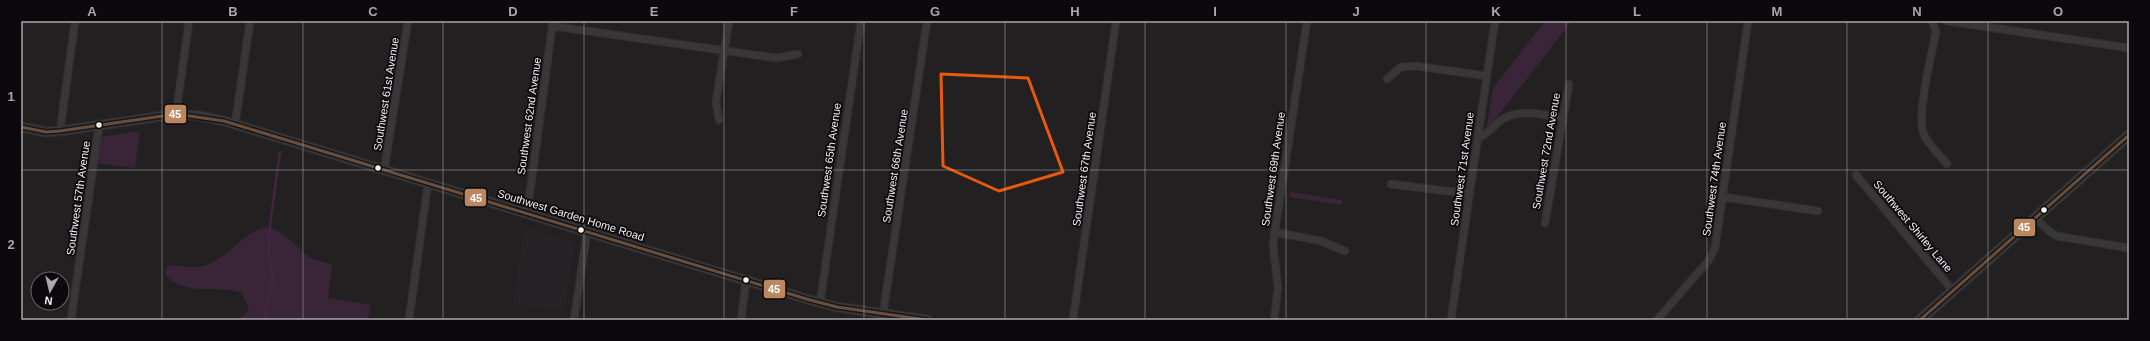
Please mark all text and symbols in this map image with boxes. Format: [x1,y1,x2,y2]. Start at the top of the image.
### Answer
text: A [87,4,97,19]
text: B [228,4,238,19]
text: C [368,4,378,19]
text: D [508,4,518,19]
text: E [650,4,659,19]
text: F [790,4,798,19]
text: G [930,4,940,19]
text: H [1070,4,1080,19]
text: I [1213,4,1217,19]
text: J [1352,4,1360,19]
text: K [1491,4,1501,19]
text: L [1633,4,1641,19]
text: M [1772,4,1782,19]
text: N [1912,4,1922,19]
text: O [2053,4,2063,19]
street label: Southwest 61st Avenue [371,36,401,152]
street label: Southwest 62nd Avenue [515,57,543,175]
text: 1 [7,89,15,104]
street label: Southwest 72nd Avenue [1530,92,1562,210]
street label: Southwest 65th Avenue [815,102,843,218]
line badge: 45 [164,104,187,124]
text: 45 [169,108,181,120]
street label: Southwest 66th Avenue [880,108,910,224]
street label: Southwest 67th Avenue [1070,111,1098,227]
street label: Southwest 69th Avenue [1259,111,1287,227]
street label: Southwest 71st Avenue [1448,111,1476,227]
unlabelled marker [94,120,104,130]
street label: Southwest 74th Avenue [1700,121,1728,237]
street label: Southwest 57th Avenue [64,140,92,256]
unlabelled marker [373,163,383,173]
street label: Southwest Shirley Lane [1871,178,1955,274]
street label: Southwest Garden Home Road [496,187,646,243]
line badge: 45 [464,188,487,207]
text: 45 [470,192,482,204]
unlabelled marker [2039,205,2049,215]
line badge: 45 [2013,218,2036,237]
text: 45 [2018,221,2030,233]
unlabelled marker [576,225,586,235]
text: 2 [7,237,15,252]
north arrow [30,271,70,311]
unlabelled marker [741,275,751,285]
line badge: 45 [763,279,786,299]
text: 45 [768,283,780,295]
text: N [44,294,53,307]

